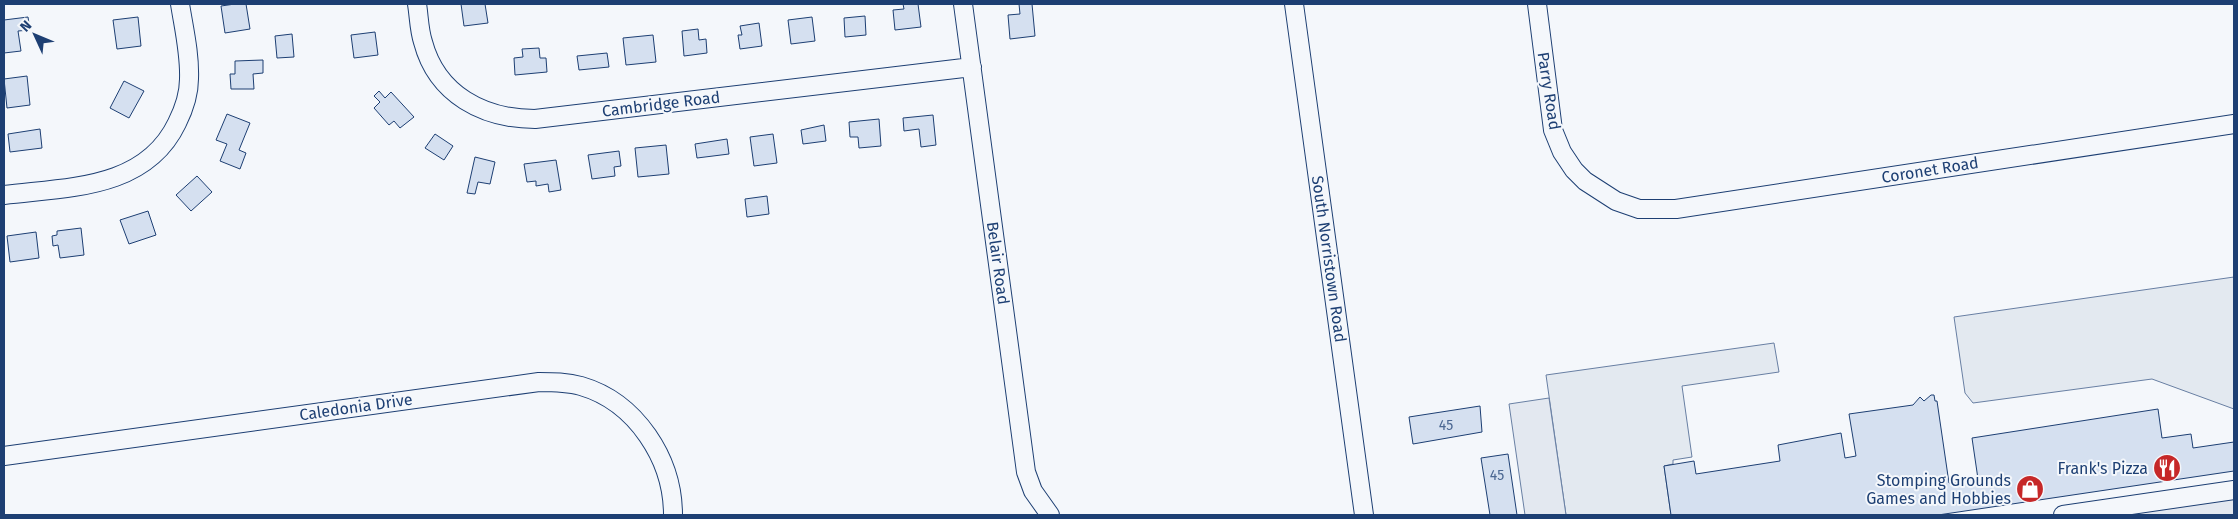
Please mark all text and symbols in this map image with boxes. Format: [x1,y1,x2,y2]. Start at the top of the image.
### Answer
north arrow [10,10,60,60]
text: N [17,17,35,36]
street label: Parry Road [1533,51,1565,131]
street label: Cambridge Road [601,87,721,121]
street label: Coronet Road [1880,153,1980,187]
street label: South Norristown Road [1308,174,1350,344]
street label: Belair Road [983,220,1013,306]
street label: Caledonia Drive [298,390,414,424]
house number: 45 [1439,417,1453,434]
restaurant icon: Frank's Pizza [2152,453,2182,483]
place label: Frank's Pizza [2058,459,2148,478]
house number: 45 [1490,467,1504,484]
place label: Stomping Grounds Games and Hobbies [1866,471,2011,508]
shop icon: Stomping Grounds Games and Hobbies [2015,474,2045,504]

